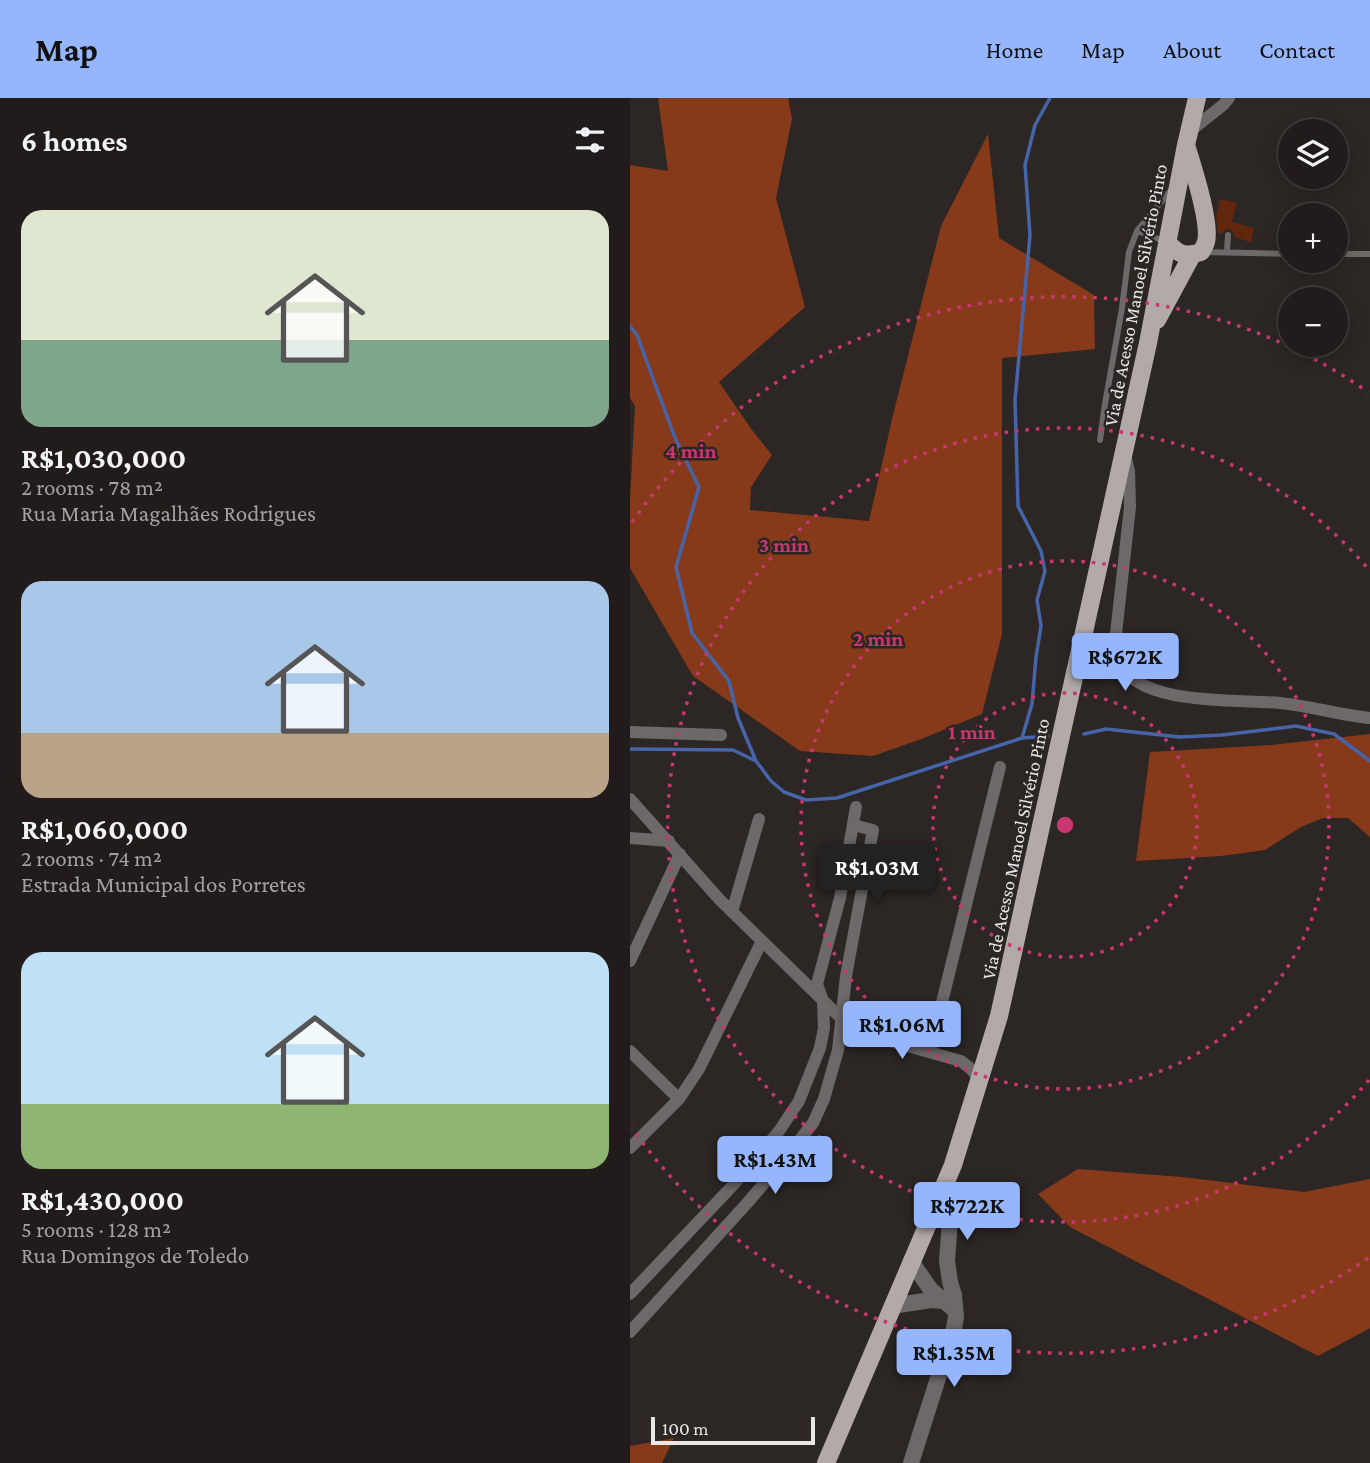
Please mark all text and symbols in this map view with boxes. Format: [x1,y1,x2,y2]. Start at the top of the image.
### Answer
text: Map [35,31,98,68]
text: Home [986,36,1043,63]
text: Map [1081,36,1125,63]
text: About [1163,36,1221,63]
text: Contact [1259,36,1335,63]
map controls [1278,119,1348,357]
button: layers [1278,119,1348,189]
icon: filters [571,121,609,159]
text: 6 homes [21,124,128,157]
street label: Via de Acesso Manoel Silvério Pinto [1100,162,1171,428]
button: + [1278,203,1348,273]
icon: home [252,255,378,381]
button: − [1278,287,1348,357]
text: 4 min [665,439,717,463]
text: R$1,030,000 [21,441,186,474]
text: 2 rooms · 78 m² [21,474,163,500]
text: Rua Maria Magalhães Rodrigues [21,500,316,526]
text: 3 min [759,533,809,557]
icon: home [252,626,378,752]
text: 2 min [853,627,903,651]
pin: R$672K [1068,634,1182,693]
text: R$672K [1088,643,1162,669]
street label: Via de Acesso Manoel Silvério Pinto [978,717,1053,982]
text: 1 min [948,720,996,744]
text: R$1,060,000 [21,812,188,845]
centre of rings [1053,813,1077,837]
pin: R$1.03M [812,844,942,904]
text: 2 rooms · 74 m² [21,845,162,871]
text: R$1.03M [835,854,919,880]
text: Estrada Municipal dos Porretes [21,871,306,897]
icon: home [252,997,378,1123]
pin: R$1.06M [837,1002,967,1061]
text: R$1.06M [859,1011,945,1037]
pin: R$1.43M [710,1136,840,1196]
text: R$1.43M [733,1146,817,1172]
pin: R$722K [910,1182,1024,1242]
text: R$1,430,000 [21,1183,184,1216]
text: R$722K [930,1192,1004,1218]
text: 5 rooms · 128 m² [21,1216,171,1242]
text: Rua Domingos de Toledo [21,1242,249,1268]
pin: R$1.35M [889,1330,1019,1389]
text: R$1.35M [913,1339,995,1365]
scale bar [651,1414,816,1446]
text: 100 m [662,1418,709,1439]

